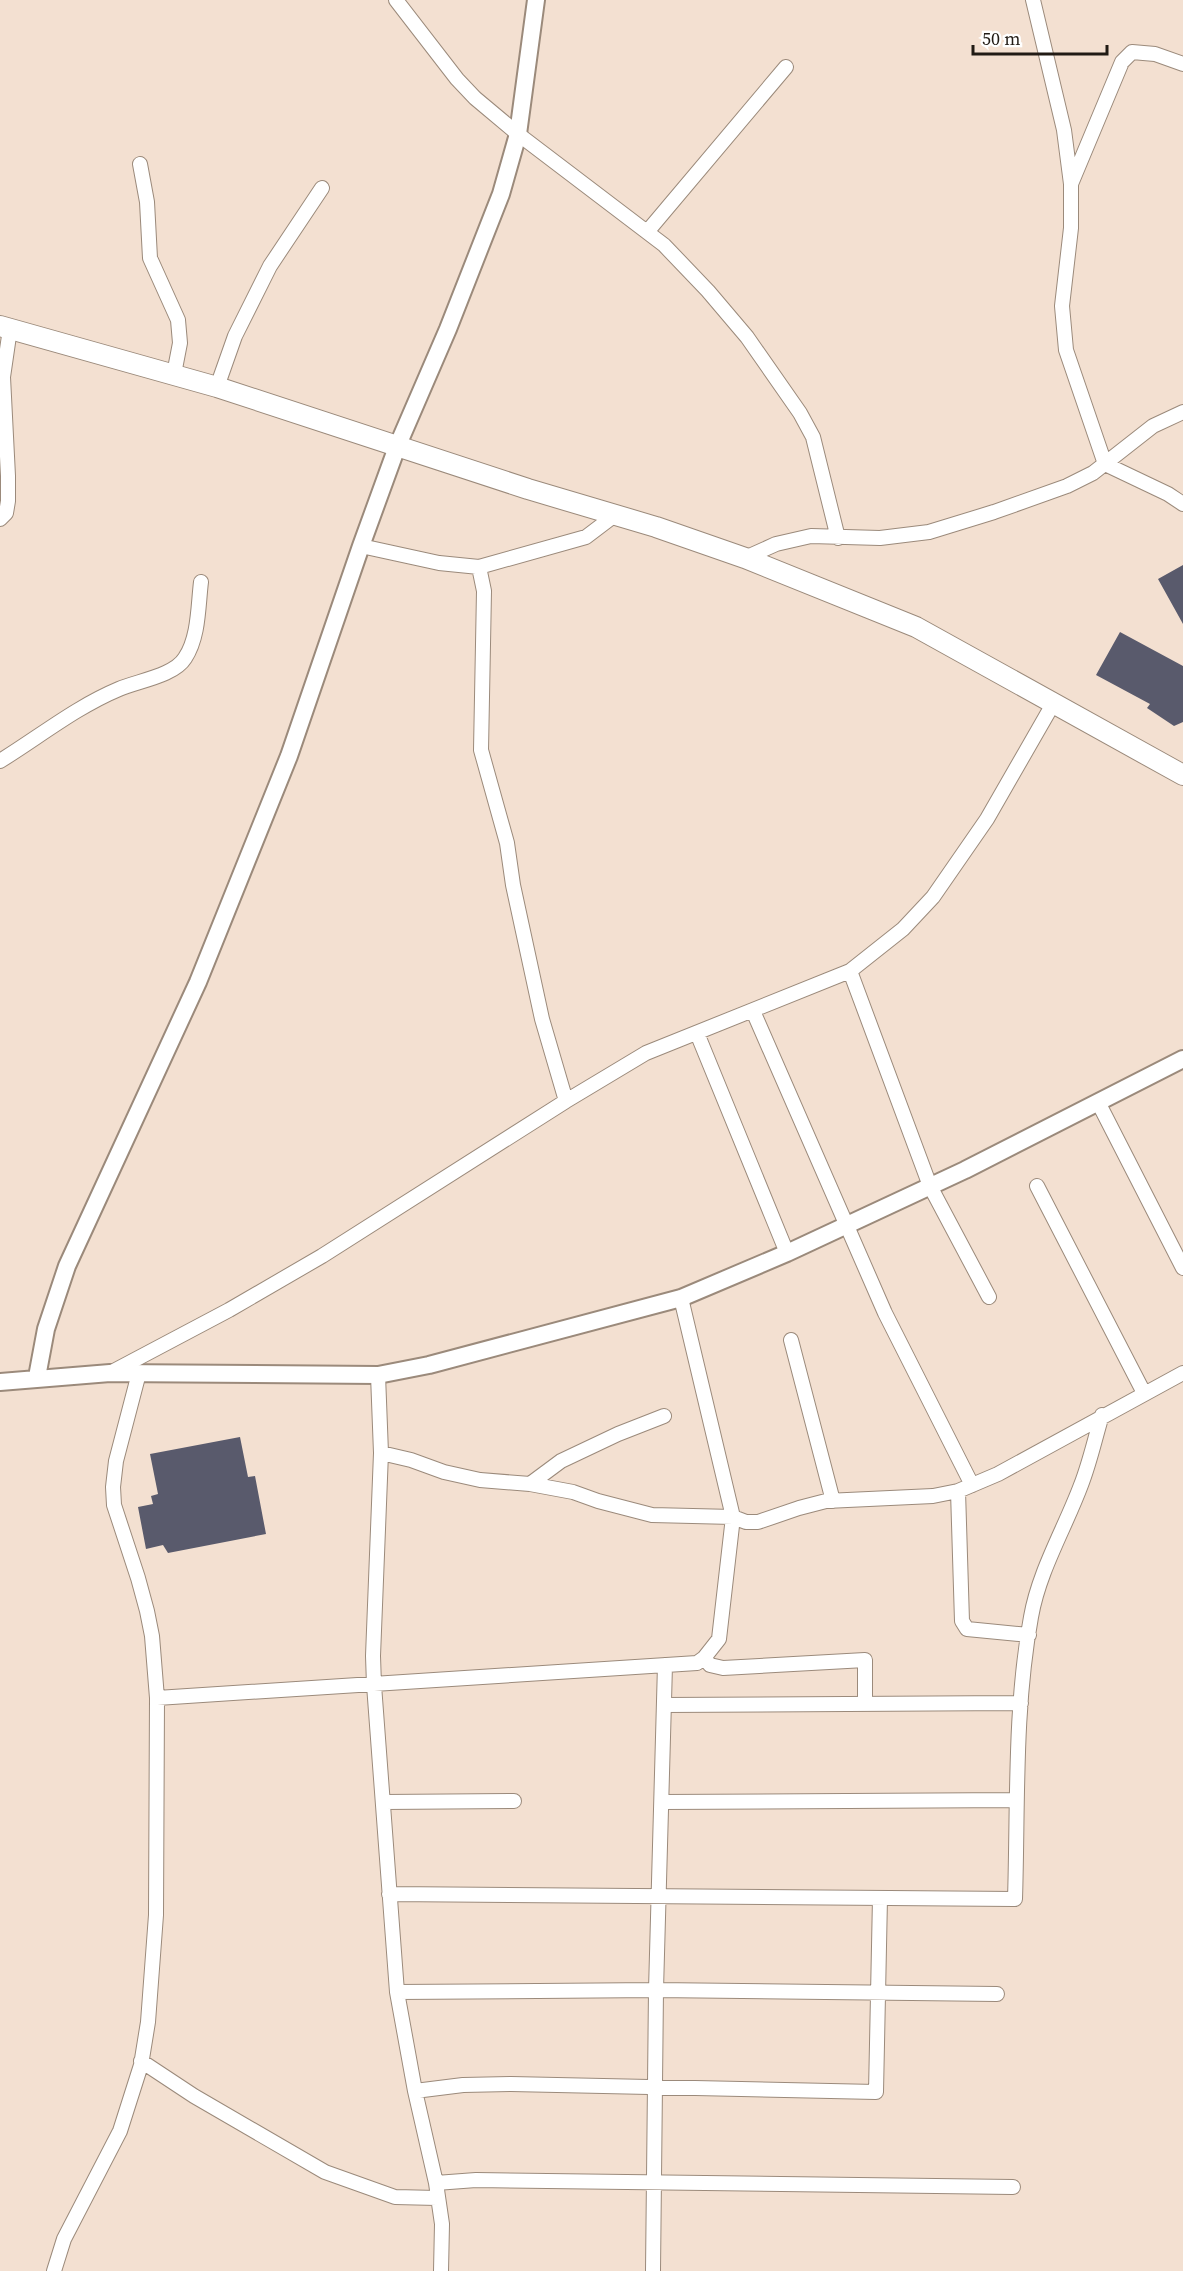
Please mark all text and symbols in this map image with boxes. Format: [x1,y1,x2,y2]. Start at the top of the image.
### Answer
scale bar [973,18,1106,56]
text: 50 m [982,26,1020,51]

